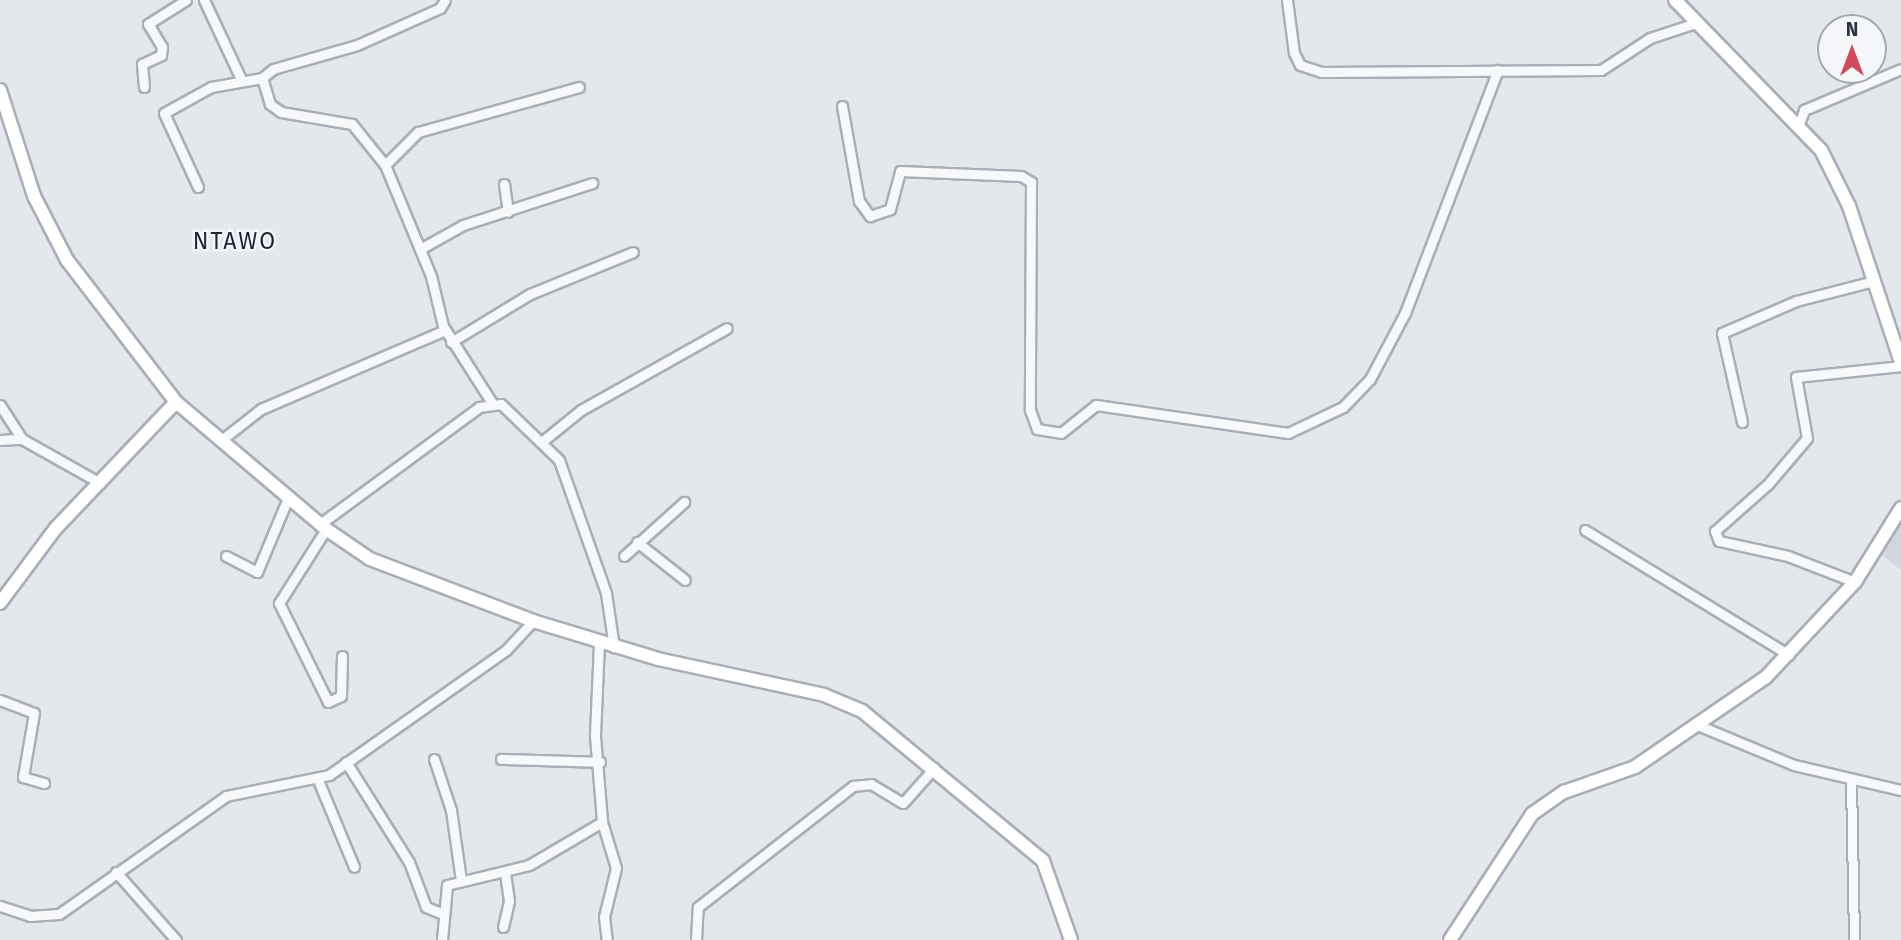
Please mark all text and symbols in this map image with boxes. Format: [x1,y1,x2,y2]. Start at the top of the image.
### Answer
north arrow [1817,14,1887,84]
text: N [1846,18,1858,41]
district label: NTAWO [193,227,277,255]

